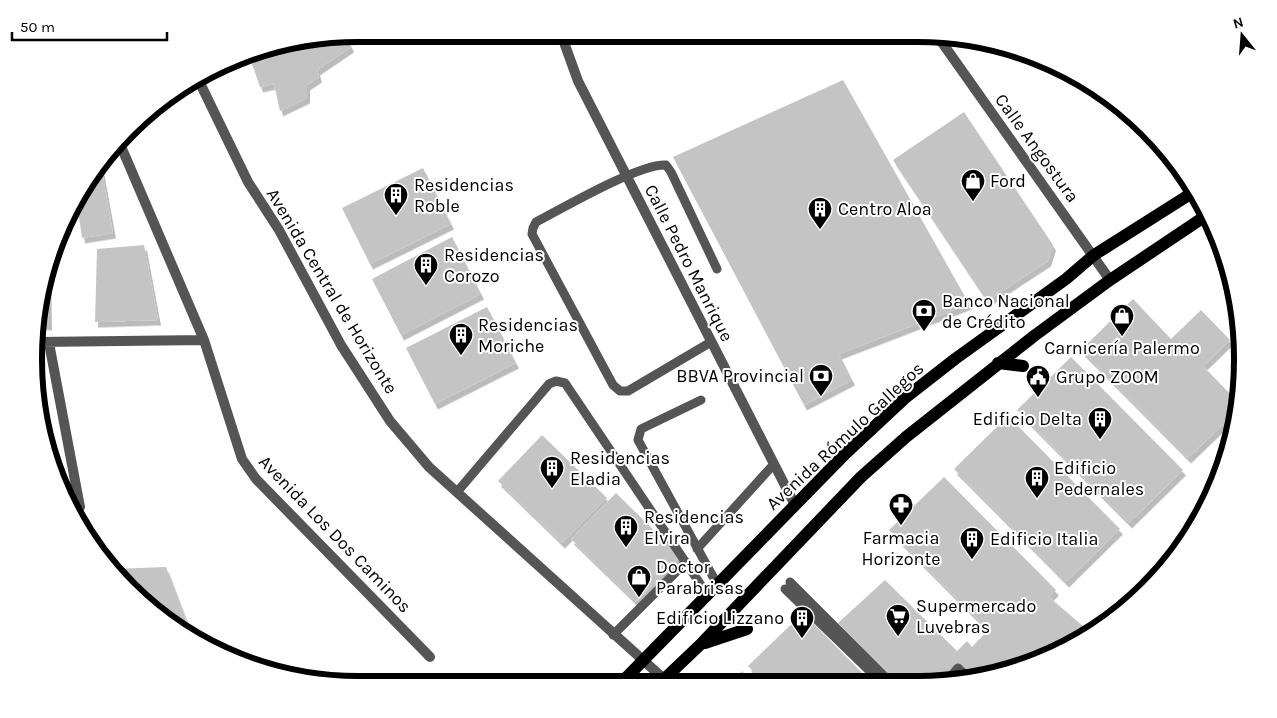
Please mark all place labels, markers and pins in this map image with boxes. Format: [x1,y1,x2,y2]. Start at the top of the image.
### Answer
shop icon: Ford [960,168,986,202]
place label: Ford [990,170,1026,192]
place label: Residencias Roble [414,174,514,217]
building icon: Residencias Roble [383,182,409,216]
building icon: Centro Aloa [807,196,833,230]
place label: Centro Aloa [838,198,932,220]
place label: Residencias Corozo [444,244,544,287]
building icon: Residencias Corozo [413,252,439,286]
place label: Banco Nacional de Crédito [942,290,1070,333]
bank icon: Banco Nacional de Crédito [911,298,937,332]
shop icon: Carnicería Palermo [1109,303,1135,337]
place label: Residencias Moriche [478,314,578,357]
building icon: Residencias Moriche [448,322,474,356]
place label: Carnicería Palermo [1044,337,1200,359]
bank icon: BBVA Provincial [808,363,834,397]
public building icon: Grupo ZOOM [1025,364,1051,398]
place label: BBVA Provincial [676,365,804,387]
place label: Grupo ZOOM [1056,366,1159,388]
building icon: Edificio Delta [1087,406,1113,440]
place label: Edificio Delta [973,408,1082,430]
place label: Residencias Eladia [570,447,670,490]
building icon: Residencias Eladia [539,455,565,489]
place label: Edificio Pedernales [1054,457,1144,500]
building icon: Edificio Pedernales [1024,465,1050,499]
pharmacy icon: Farmacia Horizonte [888,492,914,526]
place label: Residencias Elvira [644,506,744,549]
building icon: Residencias Elvira [613,514,639,548]
building icon: Edificio Italia [959,526,985,560]
place label: Farmacia Horizonte [862,527,941,570]
place label: Edificio Italia [990,528,1098,550]
place label: Doctor Parabrisas [656,556,744,599]
shop icon: Doctor Parabrisas [626,564,652,598]
place label: Supermercado Luvebras [916,595,1036,638]
supermarket icon: Supermercado Luvebras [885,603,911,637]
building icon: Edificio Lizzano [789,605,815,639]
place label: Edificio Lizzano [656,607,784,629]

